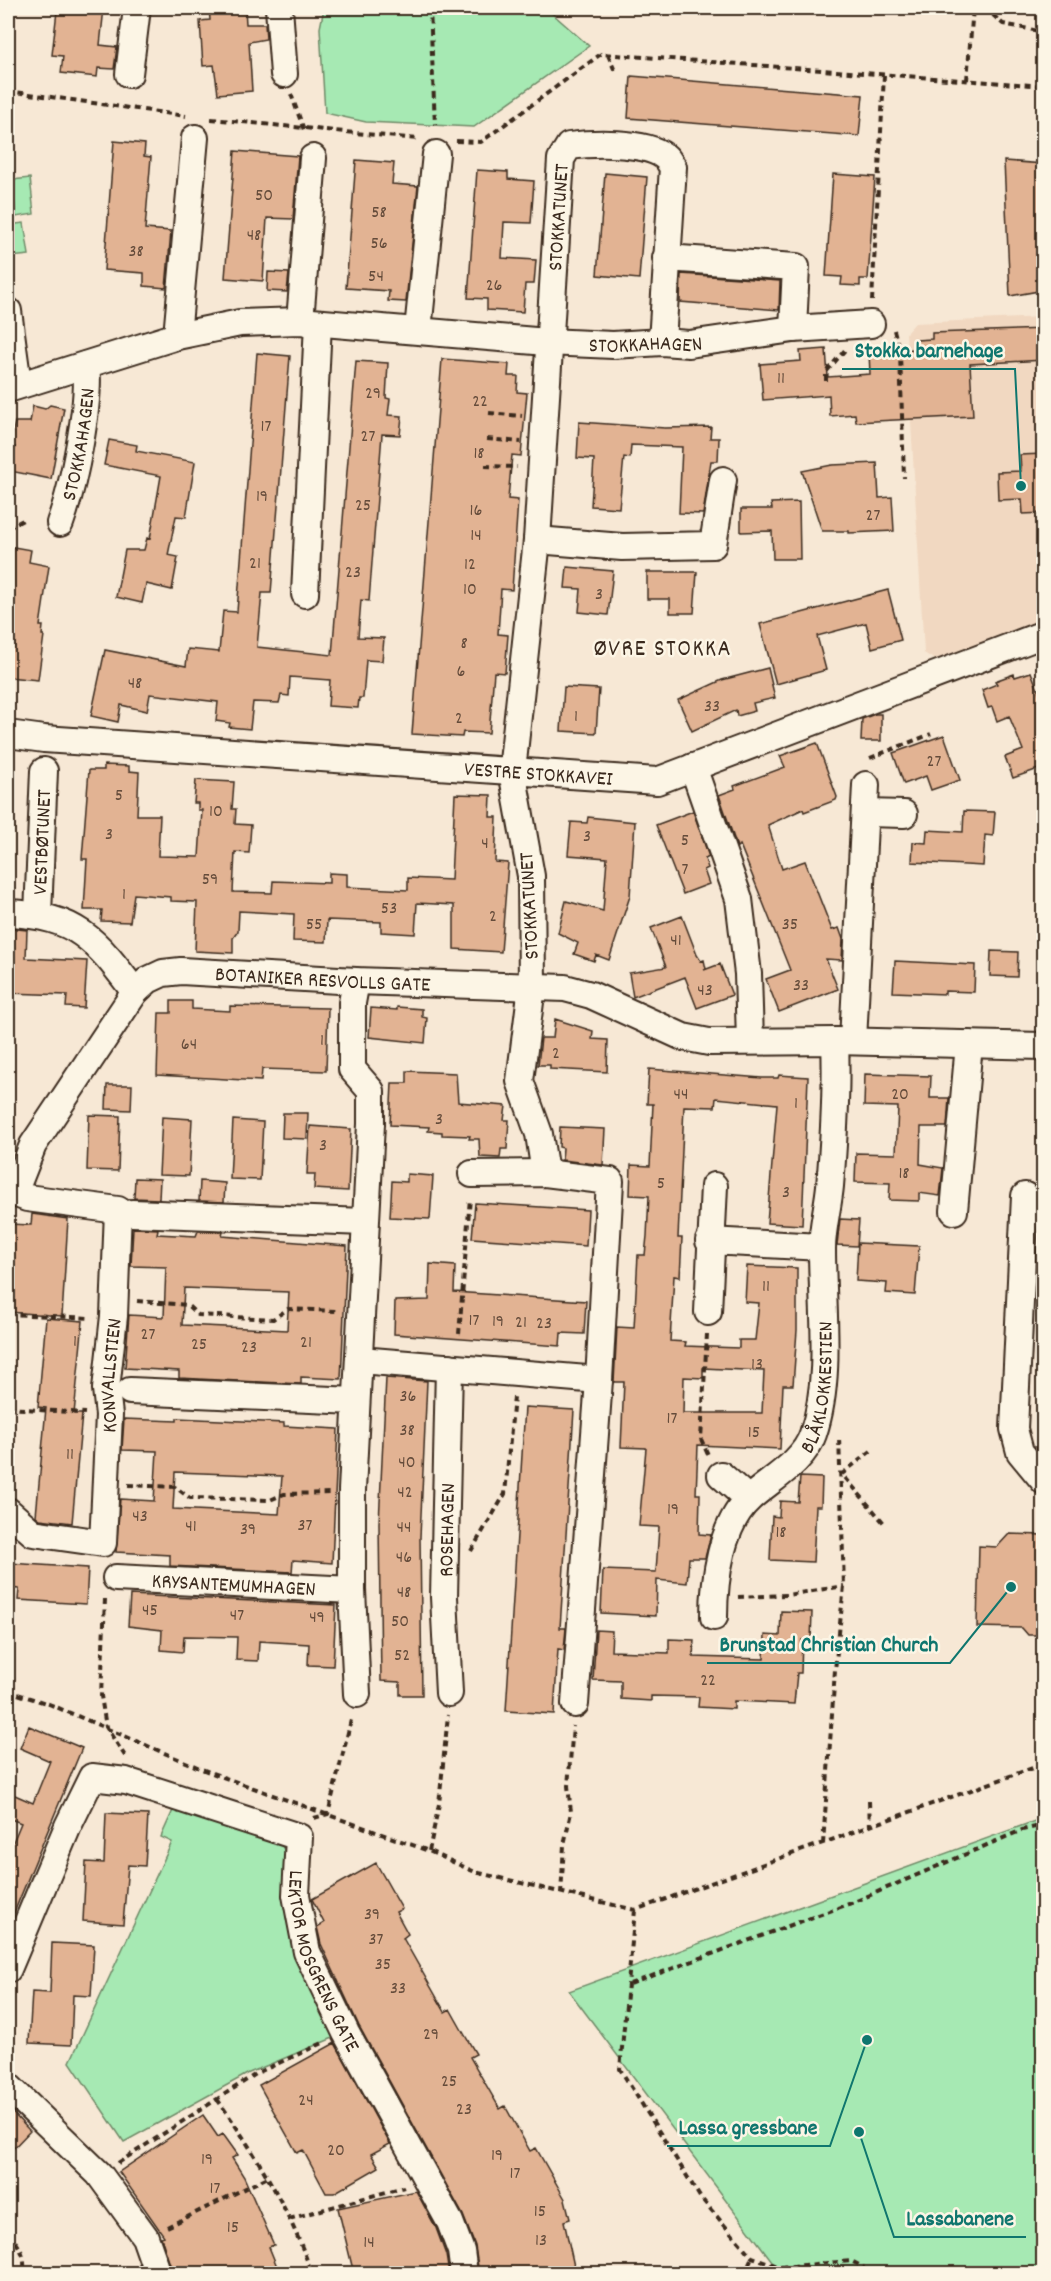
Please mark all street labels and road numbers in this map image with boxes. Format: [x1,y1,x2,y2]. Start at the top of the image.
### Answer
street label: STOKKATUNET [542,162,579,272]
street label: STOKKAHAGEN [588,330,705,363]
street label: STOKKAHAGEN [56,387,105,504]
street label: VESTRE STOKKAVEI [463,756,614,796]
street label: VESTBØTUNET [27,788,61,896]
street label: STOKKATUNET [513,851,549,960]
street label: BOTANIKER RESVOLLS GATE [214,961,431,1002]
street label: KONVALLSTIEN [94,1317,132,1433]
street label: BLÅKLOKKESTIEN [794,1321,843,1460]
street label: ROSEHAGEN [433,1483,465,1577]
street label: KRYSANTEMUMHAGEN [151,1568,316,1606]
street label: LEKTOR MOSGRENS GATE [278,1869,366,2059]

